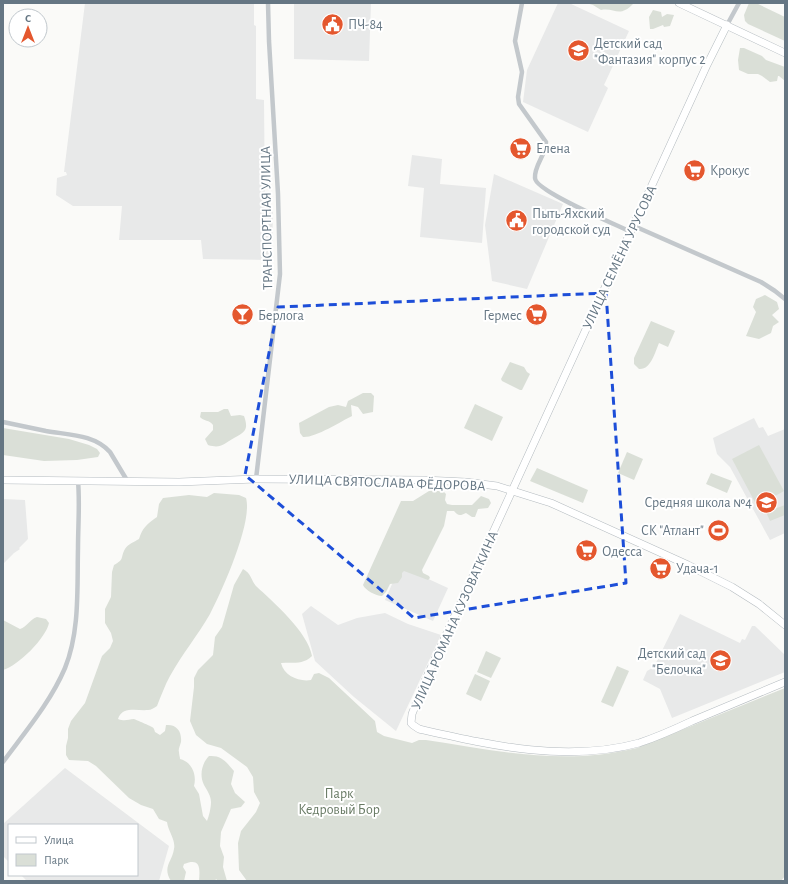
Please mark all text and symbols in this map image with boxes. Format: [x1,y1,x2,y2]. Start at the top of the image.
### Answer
north arrow [8,8,48,48]
public building icon: ПЧ-84 [319,11,345,37]
text: С [25,13,31,24]
place label: ПЧ-84 [348,18,383,32]
place label: Детский сад "Фантазия" корпус 2 [594,37,706,67]
school or university icon: Детский сад "Фантазия" корпус 2 [565,38,591,64]
supermarket icon: Елена [508,135,534,161]
place label: Елена [536,142,571,156]
street label: ТРАНСПОРТНАЯ УЛИЦА [259,146,275,290]
supermarket icon: Крокус [681,157,707,183]
place label: Крокус [710,164,750,178]
street label: УЛИЦА СЕМЁНА УРУСОВА [579,183,659,331]
place label: Пыть-Яхский городской суд [532,207,611,237]
public building icon: Пыть-Яхский городской суд [503,208,529,234]
bar icon: Берлога [230,302,256,328]
supermarket icon: Гермес [524,302,550,328]
place label: Берлога [258,309,304,323]
place label: Гермес [483,309,522,323]
street label: УЛИЦА СВЯТОСЛАВА ФЁДОРОВА [288,471,486,493]
school or university icon: Средняя школа №4 [754,489,780,515]
place label: Средняя школа №4 [644,496,752,510]
sports icon: СК "Атлант" [706,517,732,543]
place label: СК "Атлант" [641,524,704,538]
street label: УЛИЦА РОМАНА КУЗОВАТКИНА [409,529,501,712]
supermarket icon: Одесса [574,538,600,564]
place label: Одесса [602,545,643,559]
supermarket icon: Удача-1 [647,555,673,581]
place label: Удача-1 [676,562,719,576]
place label: Детский сад "Белочка" [638,647,706,677]
school or university icon: Детский сад "Белочка" [708,648,734,674]
park label: Парк Кедровый Бор [298,787,380,817]
legend [8,824,138,876]
text: Улица [44,834,74,846]
text: Парк [44,854,69,866]

